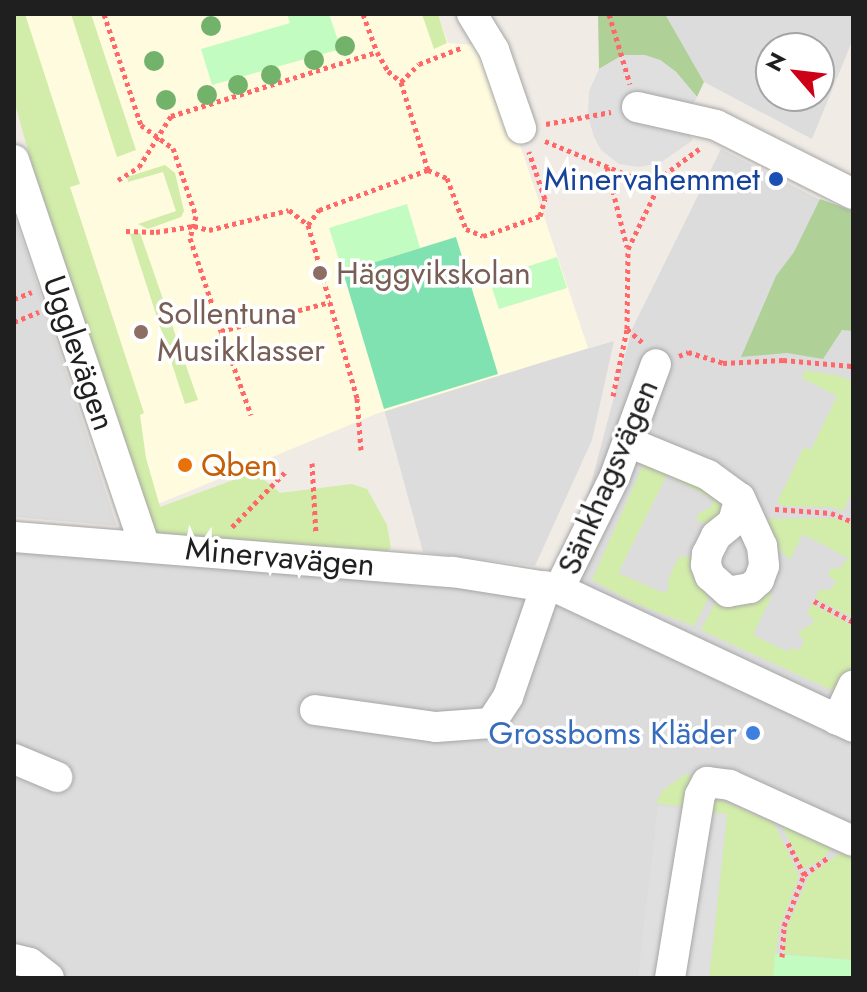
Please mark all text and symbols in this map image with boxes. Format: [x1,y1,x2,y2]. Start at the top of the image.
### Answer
north arrow [755,32,835,112]
text: N [757,46,794,77]
place label: Minervahemmet [544,160,760,198]
marker: Minervahemmet [767,170,785,188]
place label: Häggvikskolan [336,254,531,292]
marker: Häggvikskolan [311,264,329,282]
street label: Ugglevägen [35,271,123,435]
place label: Sollentuna Musikklasser [157,295,325,370]
marker: Sollentuna Musikklasser [132,323,150,341]
street label: Sänkhagsvägen [550,374,666,580]
place label: Qben [201,446,278,484]
marker: Qben [176,456,194,474]
street label: Minervavägen [184,530,376,584]
place label: Grossboms Kläder [489,714,737,752]
marker: Grossboms Kläder [744,724,762,742]

